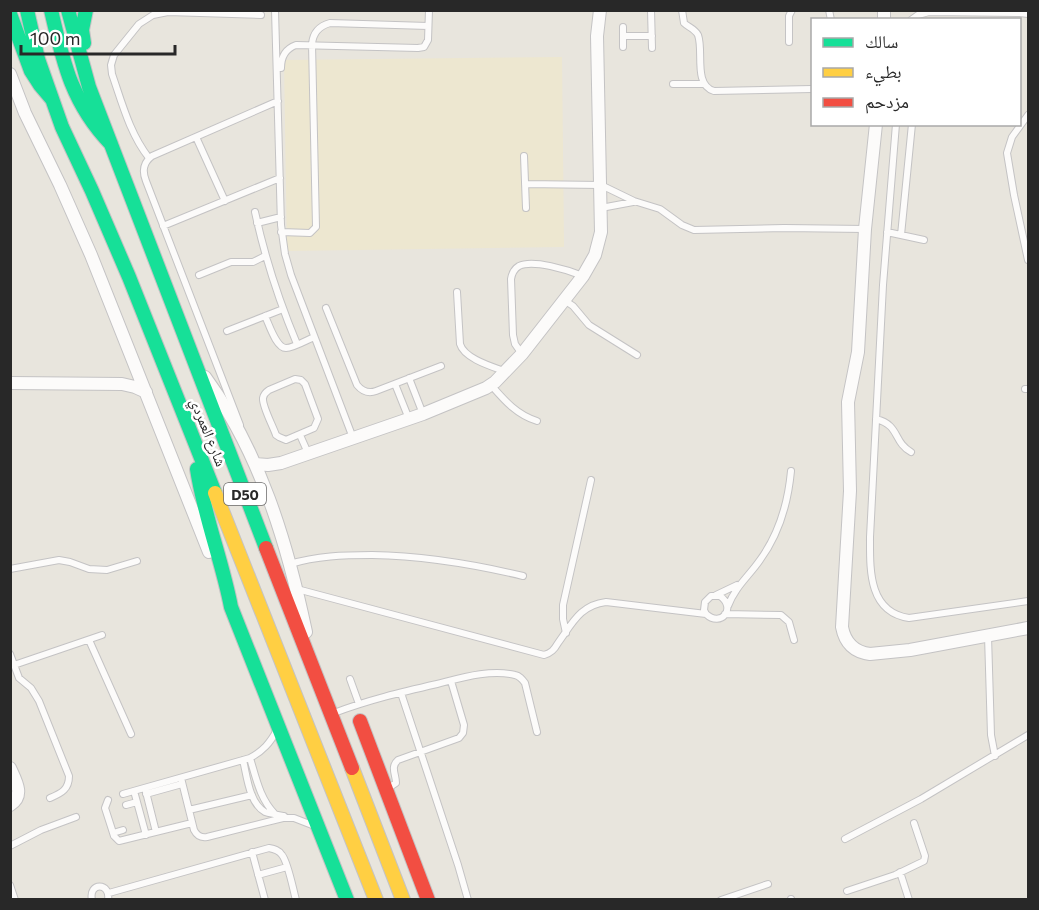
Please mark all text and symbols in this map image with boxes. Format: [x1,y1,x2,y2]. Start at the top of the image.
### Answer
scale bar [21,18,176,56]
legend [811,18,1021,126]
text: 100 m [30,27,80,49]
text: سالك [865,30,898,52]
text: بطيء [865,60,902,87]
text: مزدحم [865,90,909,114]
street label: شارع العمردي [184,395,231,470]
road number: D50 [224,483,266,505]

